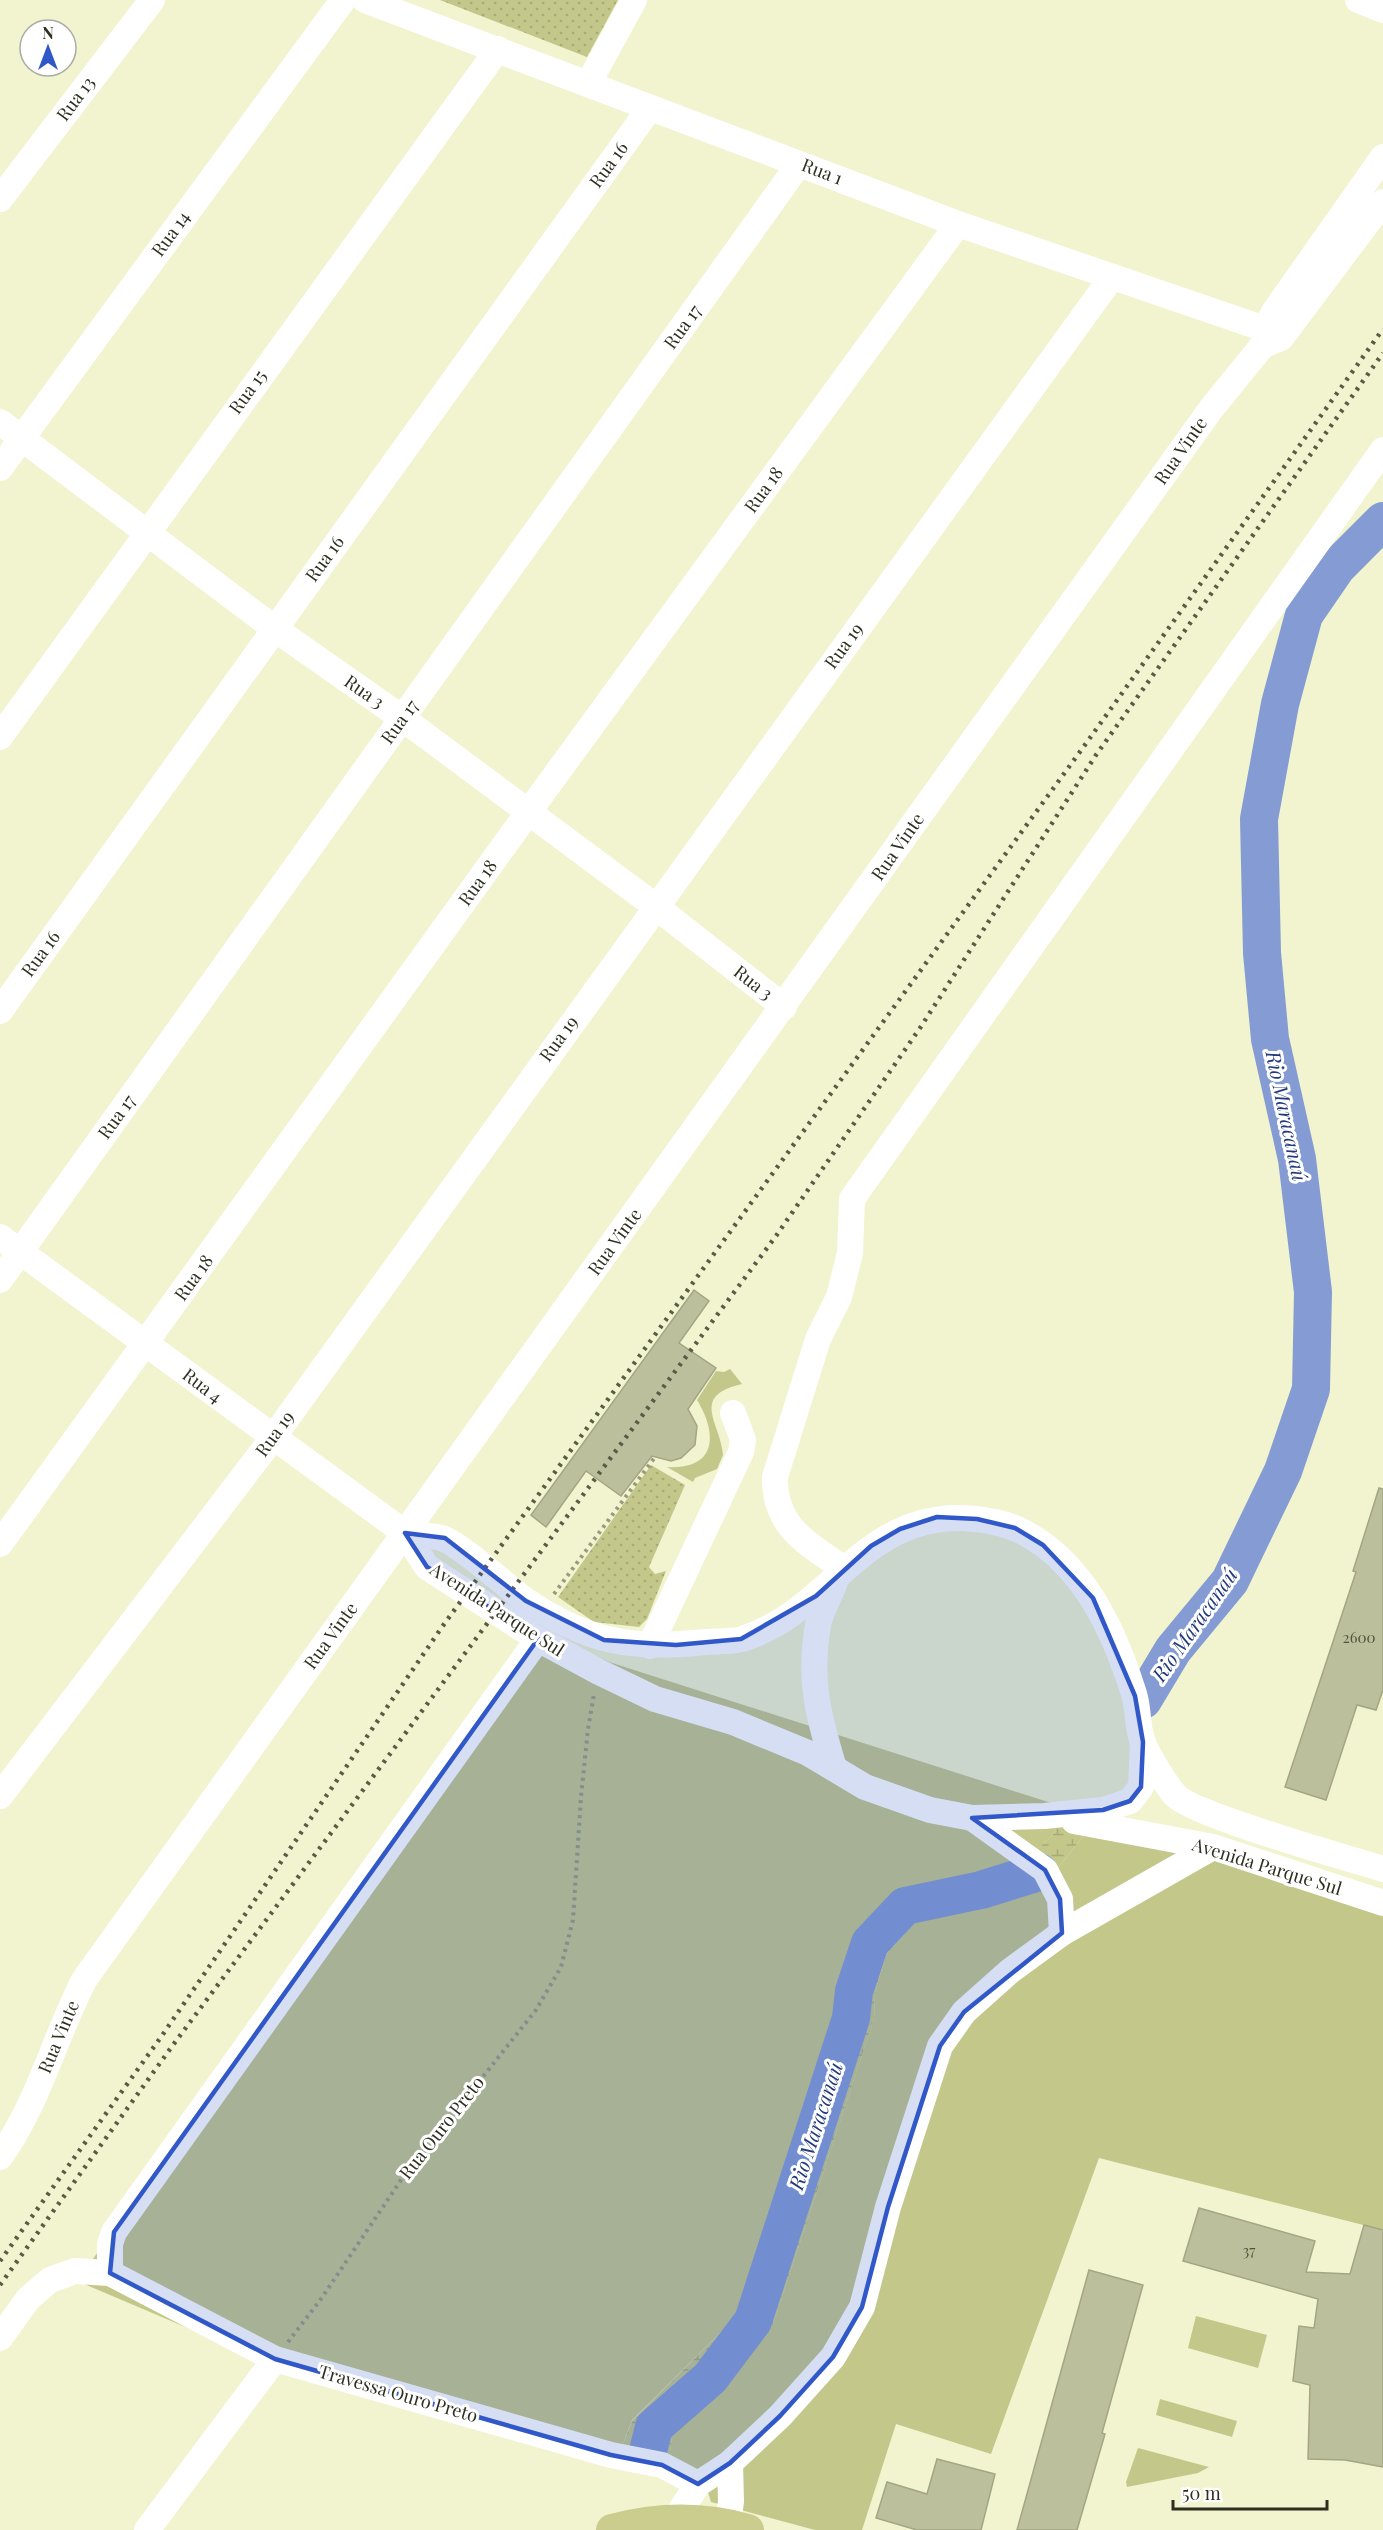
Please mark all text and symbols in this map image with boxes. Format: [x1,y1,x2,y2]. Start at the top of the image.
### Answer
north arrow [18,18,78,78]
text: N [42,22,54,43]
street label: Rua 13 [51,71,100,126]
street label: Rua 16 [583,137,633,192]
street label: Rua 1 [798,152,847,190]
street label: Rua 14 [146,206,195,261]
street label: Rua 17 [658,299,707,353]
street label: Rua 15 [223,364,271,418]
street label: Rua Vinte [1148,412,1212,489]
street label: Rua 18 [738,462,788,517]
street label: Rua 16 [299,531,349,586]
street label: Rua 19 [818,618,868,673]
street label: Rua 3 [340,669,389,713]
street label: Rua 17 [375,694,424,748]
street label: Rua Vinte [865,808,929,885]
street label: Rua 18 [452,855,502,910]
street label: Rua 16 [15,926,65,981]
street label: Rua 3 [729,959,778,1005]
street label: Rua 19 [533,1011,583,1066]
water label: Rio Maracanaú [1260,1047,1314,1183]
street label: Rua 17 [92,1089,141,1143]
street label: Rua Vinte [582,1203,647,1280]
street label: Rua 18 [168,1250,218,1305]
street label: Rua 4 [178,1362,227,1408]
street label: Rua 19 [249,1406,299,1461]
street label: Avenida Parque Sul [425,1556,569,1662]
water label: Rio Maracanaú [1144,1562,1243,1687]
street label: Rua Vinte [298,1597,363,1674]
house number: 2600 [1343,1627,1375,1647]
street label: Avenida Parque Sul [1189,1832,1345,1900]
street label: Rua Vinte [32,1996,84,2077]
water label: Rio Maracanaú [781,2058,848,2194]
street label: Rua Ouro Preto [393,2071,489,2184]
house number: 37 [1243,2240,1255,2260]
street label: Travessa Ouro Preto [316,2359,481,2427]
scale bar [1173,2473,1328,2511]
text: 50 m [1182,2481,1221,2505]

